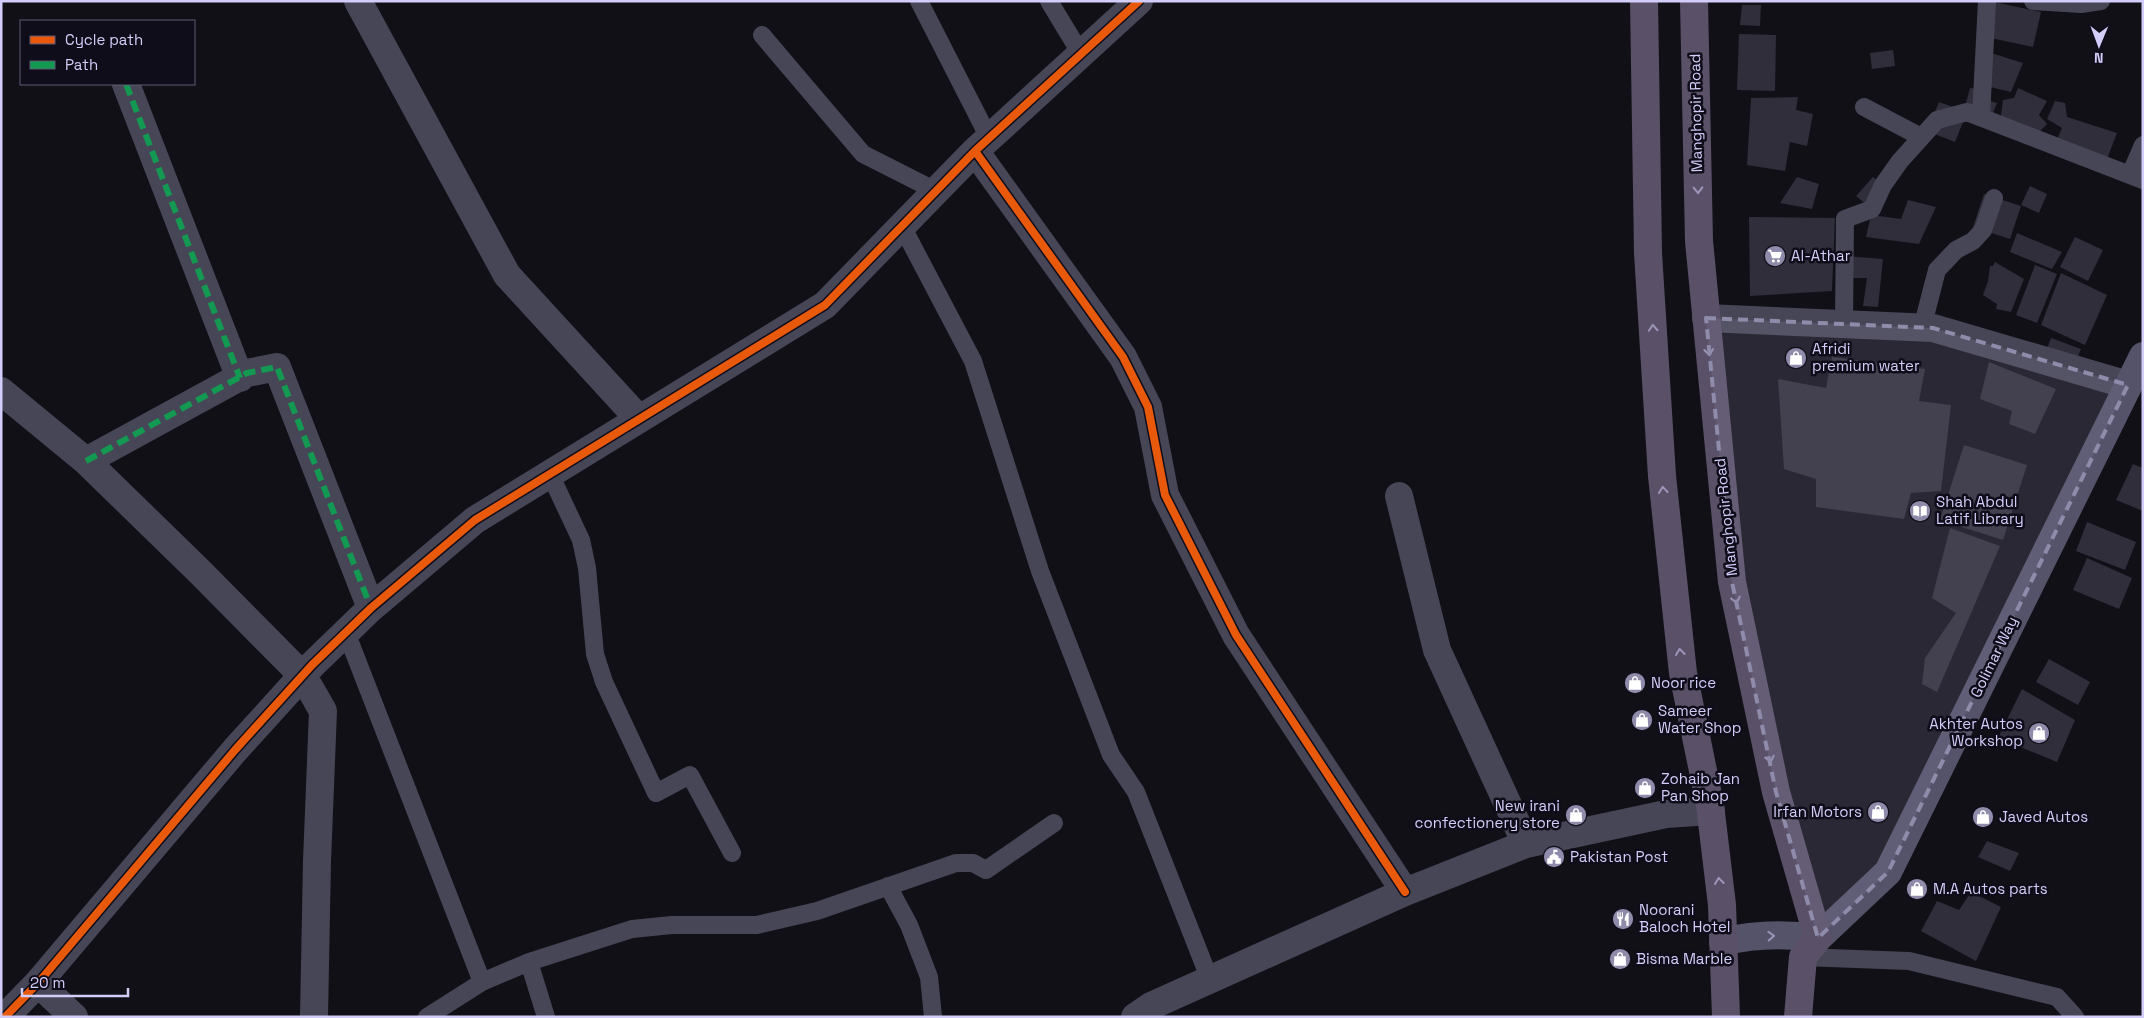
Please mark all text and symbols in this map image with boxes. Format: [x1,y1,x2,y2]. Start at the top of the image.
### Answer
legend [20,20,195,85]
north arrow [2074,20,2124,70]
text: Cycle path [65,30,143,49]
text: N [2094,49,2104,67]
street label: Manghopir Road [1685,54,1706,172]
text: Path [65,55,98,74]
one-way arrow [1693,186,1703,194]
supermarket icon: Al-Athar [1763,244,1787,268]
place label: Al-Athar [1791,246,1851,265]
one-way arrow [1647,324,1658,332]
place label: Afridi premium water [1812,339,1920,375]
shop icon: Afridi premium water [1784,346,1808,370]
one-way arrow [1704,348,1715,356]
street label: Manghopir Road [1710,457,1741,577]
one-way arrow [1658,486,1669,494]
place label: Shah Abdul Latif Library [1936,492,2024,528]
library icon: Shah Abdul Latif Library [1908,499,1932,523]
one-way arrow [1730,596,1741,605]
street label: Golimar Way [1966,613,2021,701]
one-way arrow [1675,647,1686,655]
shop icon: Noor rice [1623,671,1647,695]
place label: Noor rice [1651,673,1716,692]
place label: Sameer Water Shop [1658,701,1741,737]
shop icon: Sameer Water Shop [1630,708,1654,732]
place label: Akhter Autos Workshop [1929,714,2023,750]
shop icon: Akhter Autos Workshop [2027,721,2051,745]
one-way arrow [1764,755,1774,764]
place label: Zohaib Jan Pan Shop [1661,769,1740,805]
shop icon: Zohaib Jan Pan Shop [1633,776,1657,800]
place label: New irani confectionery store [1414,796,1560,832]
shop icon: Irfan Motors [1866,800,1890,824]
place label: Irfan Motors [1773,802,1862,821]
shop icon: New irani confectionery store [1564,803,1588,827]
shop icon: Javed Autos [1971,805,1995,829]
place label: Javed Autos [1999,807,2088,826]
public building icon: Pakistan Post [1542,845,1566,869]
place label: Pakistan Post [1570,847,1668,866]
one-way arrow [1714,876,1725,884]
shop icon: M.A Autos parts [1905,877,1929,901]
place label: M.A Autos parts [1933,879,2048,898]
place label: Noorani Baloch Hotel [1639,900,1731,936]
restaurant icon: Noorani Baloch Hotel [1611,907,1635,931]
one-way arrow [1767,930,1775,941]
shop icon: Bisma Marble [1608,947,1632,971]
place label: Bisma Marble [1636,949,1732,968]
scale bar [22,966,129,998]
text: 20 m [30,973,65,992]

